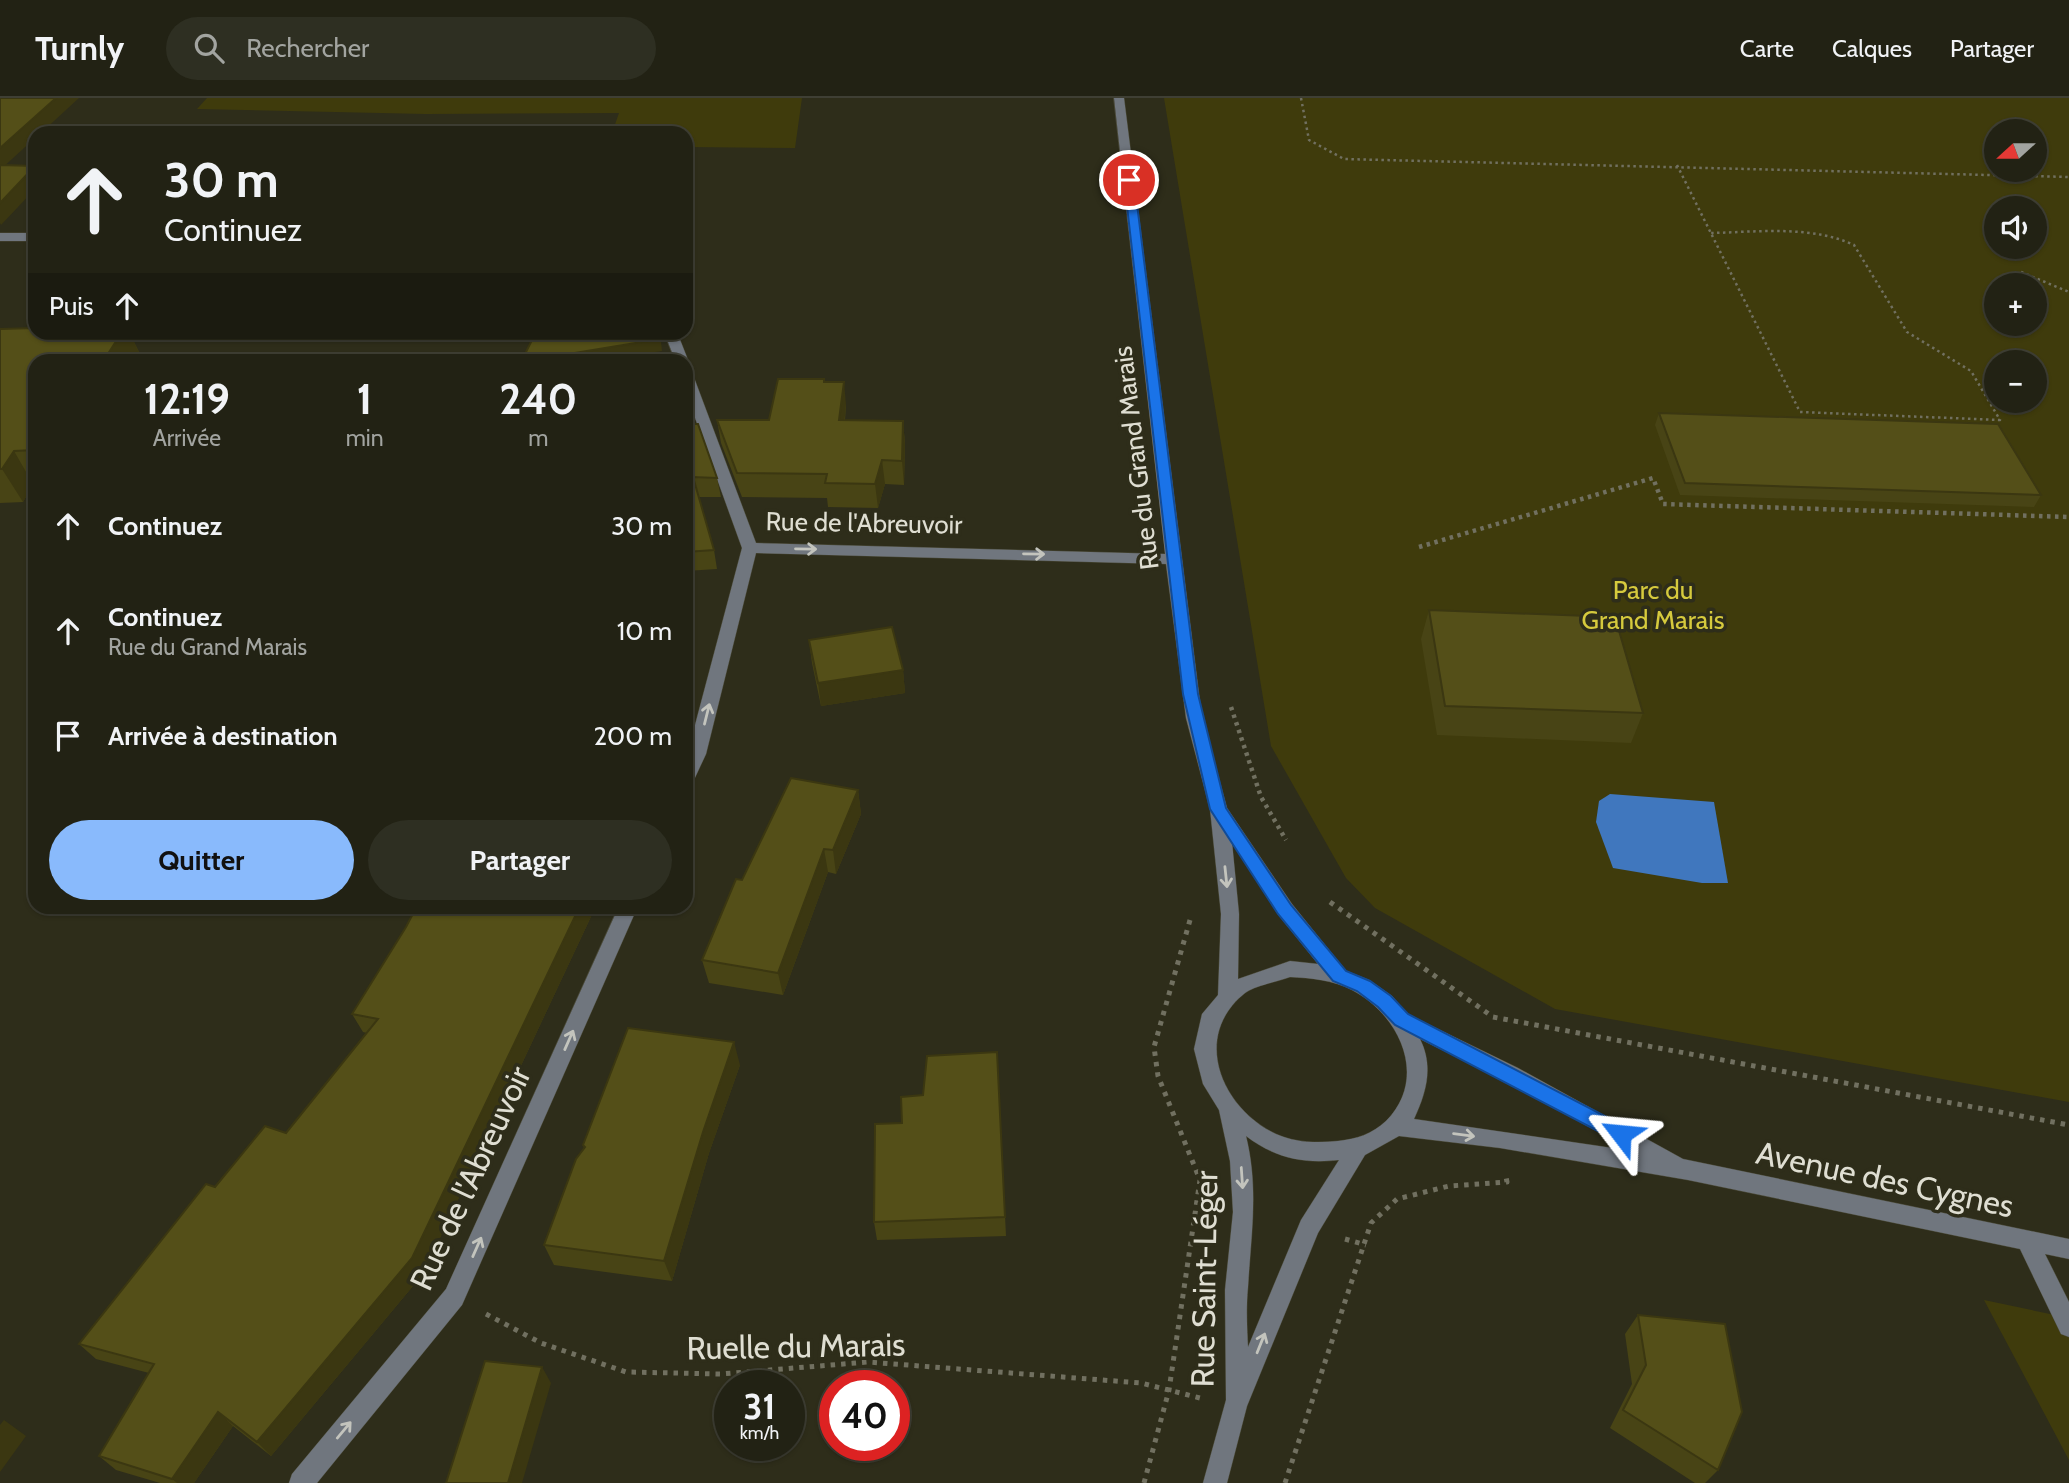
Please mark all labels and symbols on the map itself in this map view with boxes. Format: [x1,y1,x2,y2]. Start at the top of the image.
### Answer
north arrow [1984,119,2048,182]
pin [1099,150,1159,210]
street label: Rue du Grand Marais [1106,344,1166,572]
street label: Rue de l'Abreuvoir [765,505,963,541]
one-way arrow [795,543,818,556]
one-way arrow [1022,547,1045,561]
park label: Parc du Grand Marais [1582,574,1725,636]
one-way arrow [701,703,714,726]
one-way arrow [1219,865,1232,887]
one-way arrow [563,1029,576,1051]
street label: Rue de l'Abreuvoir [401,1059,539,1296]
position arrow [1584,1097,1658,1171]
one-way arrow [1452,1128,1474,1141]
street label: Avenue des Cygnes [1753,1133,2017,1225]
one-way arrow [1236,1166,1249,1189]
street label: Rue Saint-Léger [1183,1169,1225,1388]
one-way arrow [471,1237,484,1258]
street label: Ruelle du Marais [686,1325,906,1367]
one-way arrow [1255,1333,1268,1354]
speed limit sign: 40 [819,1370,910,1461]
one-way arrow [336,1422,352,1440]

